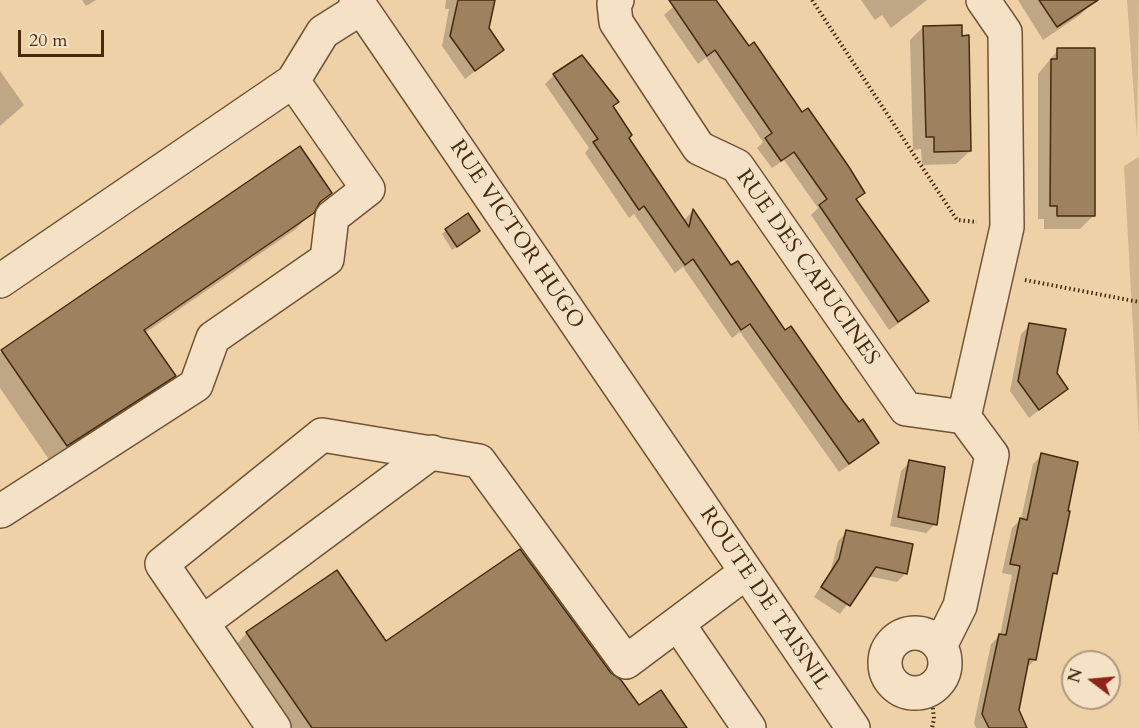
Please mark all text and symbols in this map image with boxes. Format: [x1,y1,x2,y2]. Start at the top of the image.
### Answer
scale bar [21,18,106,56]
text: 20 m [29,28,68,53]
street label: RUE VICTOR HUGO [443,135,589,335]
street label: RUE DES CAPUCINES [730,165,884,371]
street label: ROUTE DE TAISNIL [693,502,835,696]
north arrow [1061,650,1121,710]
text: N [1063,666,1088,685]

